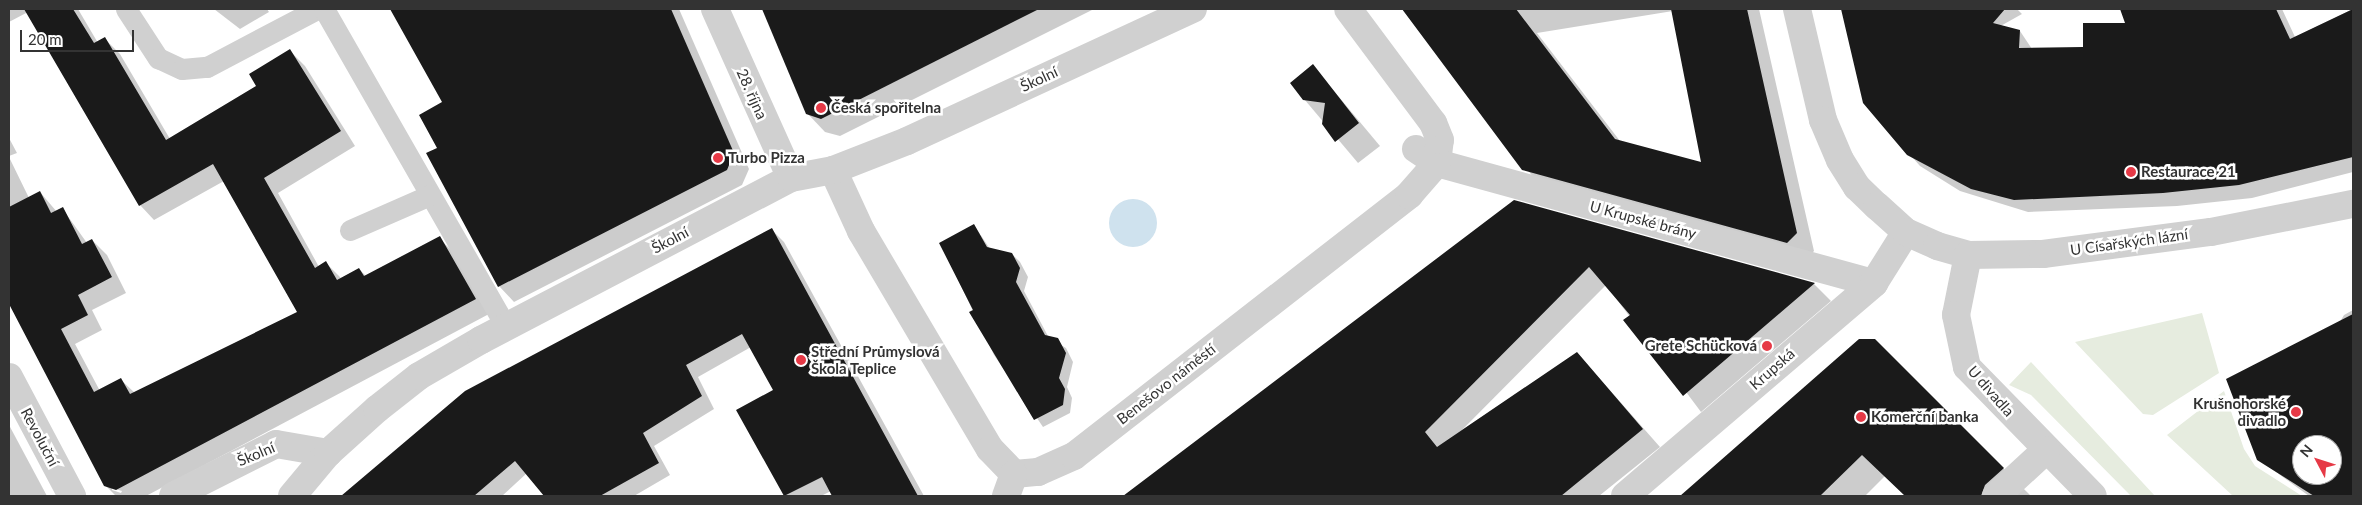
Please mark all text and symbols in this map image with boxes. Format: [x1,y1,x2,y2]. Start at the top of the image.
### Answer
scale bar [22,20,136,52]
text: 20 m [28,30,62,48]
street label: Školní [1017,63,1061,95]
street label: 28. října [733,66,771,122]
place label: Česká spořitelna [831,99,941,117]
marker: Česká spořitelna [815,102,827,114]
place label: Turbo Pizza [728,149,805,167]
marker: Turbo Pizza [712,152,724,164]
place label: Restaurace 21 [2141,163,2236,181]
marker: Restaurace 21 [2125,166,2137,178]
street label: U Krupské brány [1588,197,1698,243]
street label: Školní [648,223,692,257]
street label: U Císařských lázní [2069,225,2189,259]
place label: Grete Schücková [1645,337,1757,355]
street label: Benešovo náměstí [1113,340,1219,428]
marker: Grete Schücková [1761,340,1773,352]
place label: Střední Průmyslová Škola Teplice [811,342,940,377]
street label: Krupská [1746,345,1798,393]
marker: Střední Průmyslová Škola Teplice [795,354,807,366]
street label: U divadla [1964,362,2018,420]
place label: Krušnohorské divadlo [2193,394,2286,429]
street label: Revoluční [17,405,63,469]
marker: Krušnohorské divadlo [2290,406,2302,418]
place label: Komerční banka [1871,408,1979,426]
marker: Komerční banka [1855,411,1867,423]
north arrow [2292,435,2342,485]
street label: Školní [234,438,278,470]
text: N [2296,441,2316,460]

